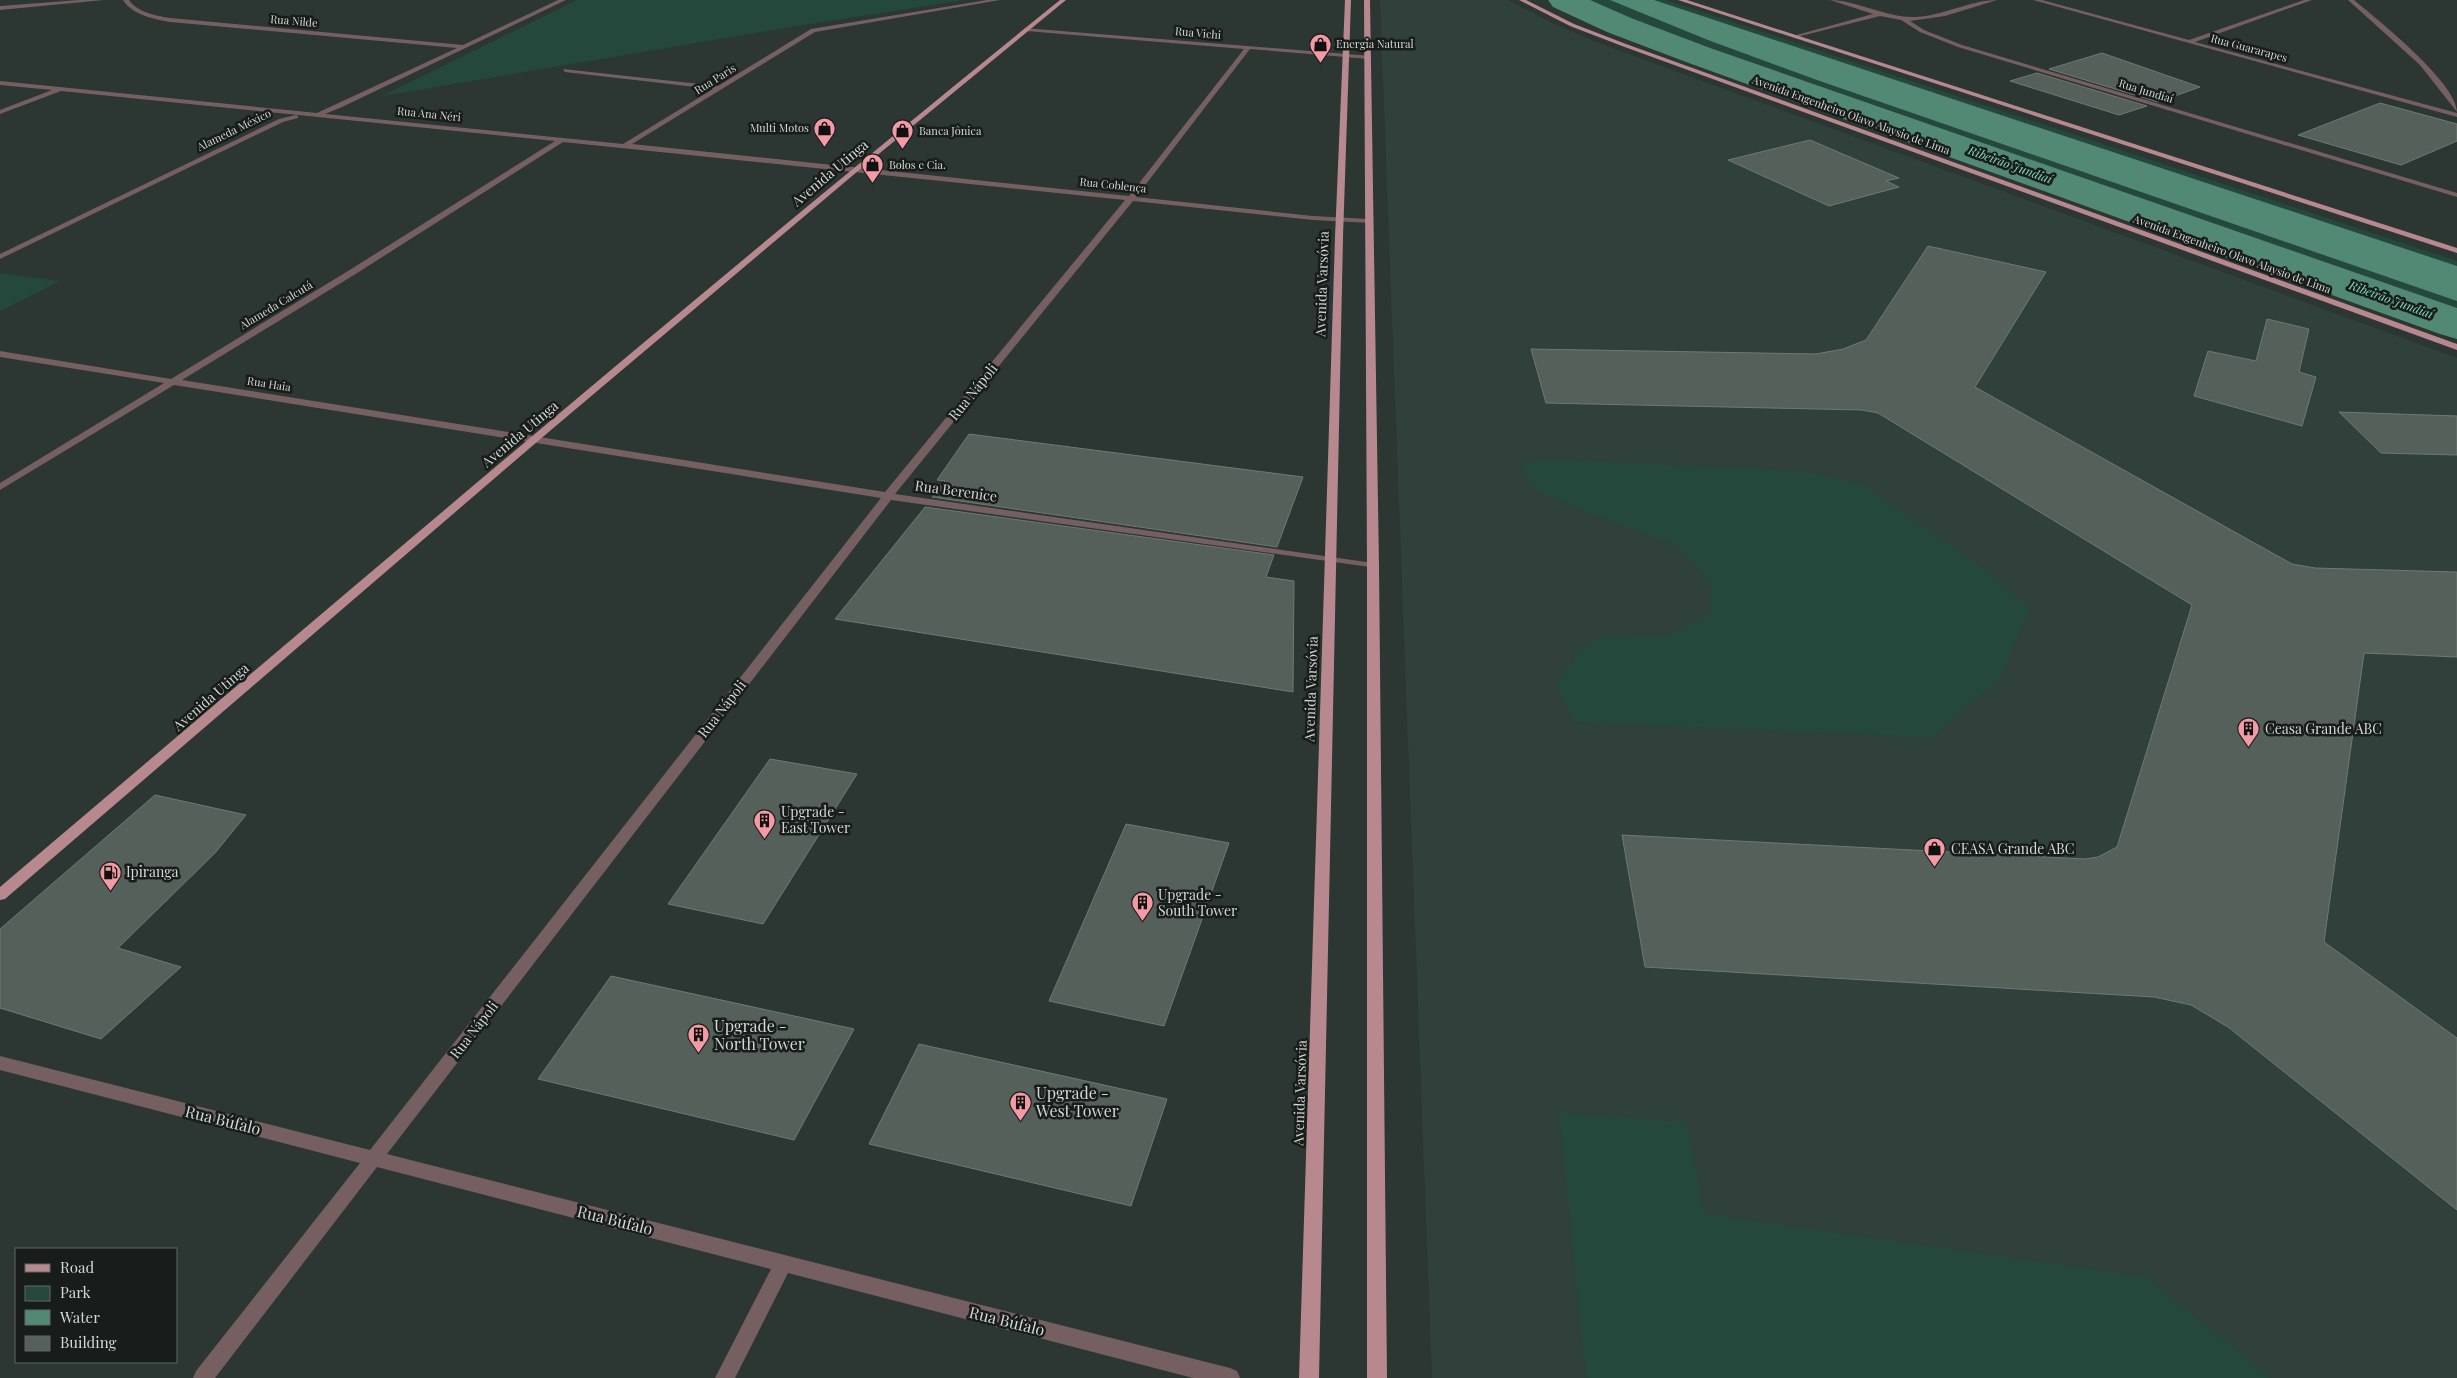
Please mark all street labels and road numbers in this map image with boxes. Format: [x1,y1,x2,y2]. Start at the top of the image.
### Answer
street label: Rua Nilde [270,11,319,30]
street label: Rua Vichi [1174,23,1222,42]
street label: Rua Guararapes [2209,30,2289,65]
street label: Rua Paris [691,60,738,97]
street label: Avenida Engenheiro Olavo Alaysio de Lima [1749,71,1953,158]
street label: Rua Jundiaí [2117,75,2175,106]
street label: Rua Ana Néri [396,103,462,124]
street label: Alameda México [193,105,273,154]
street label: Avenida Utinga [787,135,872,211]
street label: Rua Coblença [1079,174,1148,196]
street label: Avenida Engenheiro Olavo Alaysio de Lima [2130,210,2334,297]
street label: Avenida Varsóvia [1310,231,1333,338]
street label: Alameda Calcutá [236,277,315,333]
street label: Rua Nápoli [944,359,1001,424]
street label: Rua Haia [246,373,293,394]
street label: Avenida Utinga [477,396,562,472]
street label: Rua Berenice [914,475,998,506]
street label: Avenida Varsóvia [1299,636,1322,743]
street label: Avenida Utinga [168,658,253,735]
street label: Rua Nápoli [693,676,750,741]
street label: Rua Nápoli [445,997,502,1062]
street label: Avenida Varsóvia [1288,1040,1311,1147]
street label: Rua Búfalo [183,1100,263,1139]
street label: Rua Búfalo [575,1200,655,1239]
street label: Rua Búfalo [967,1301,1047,1340]

